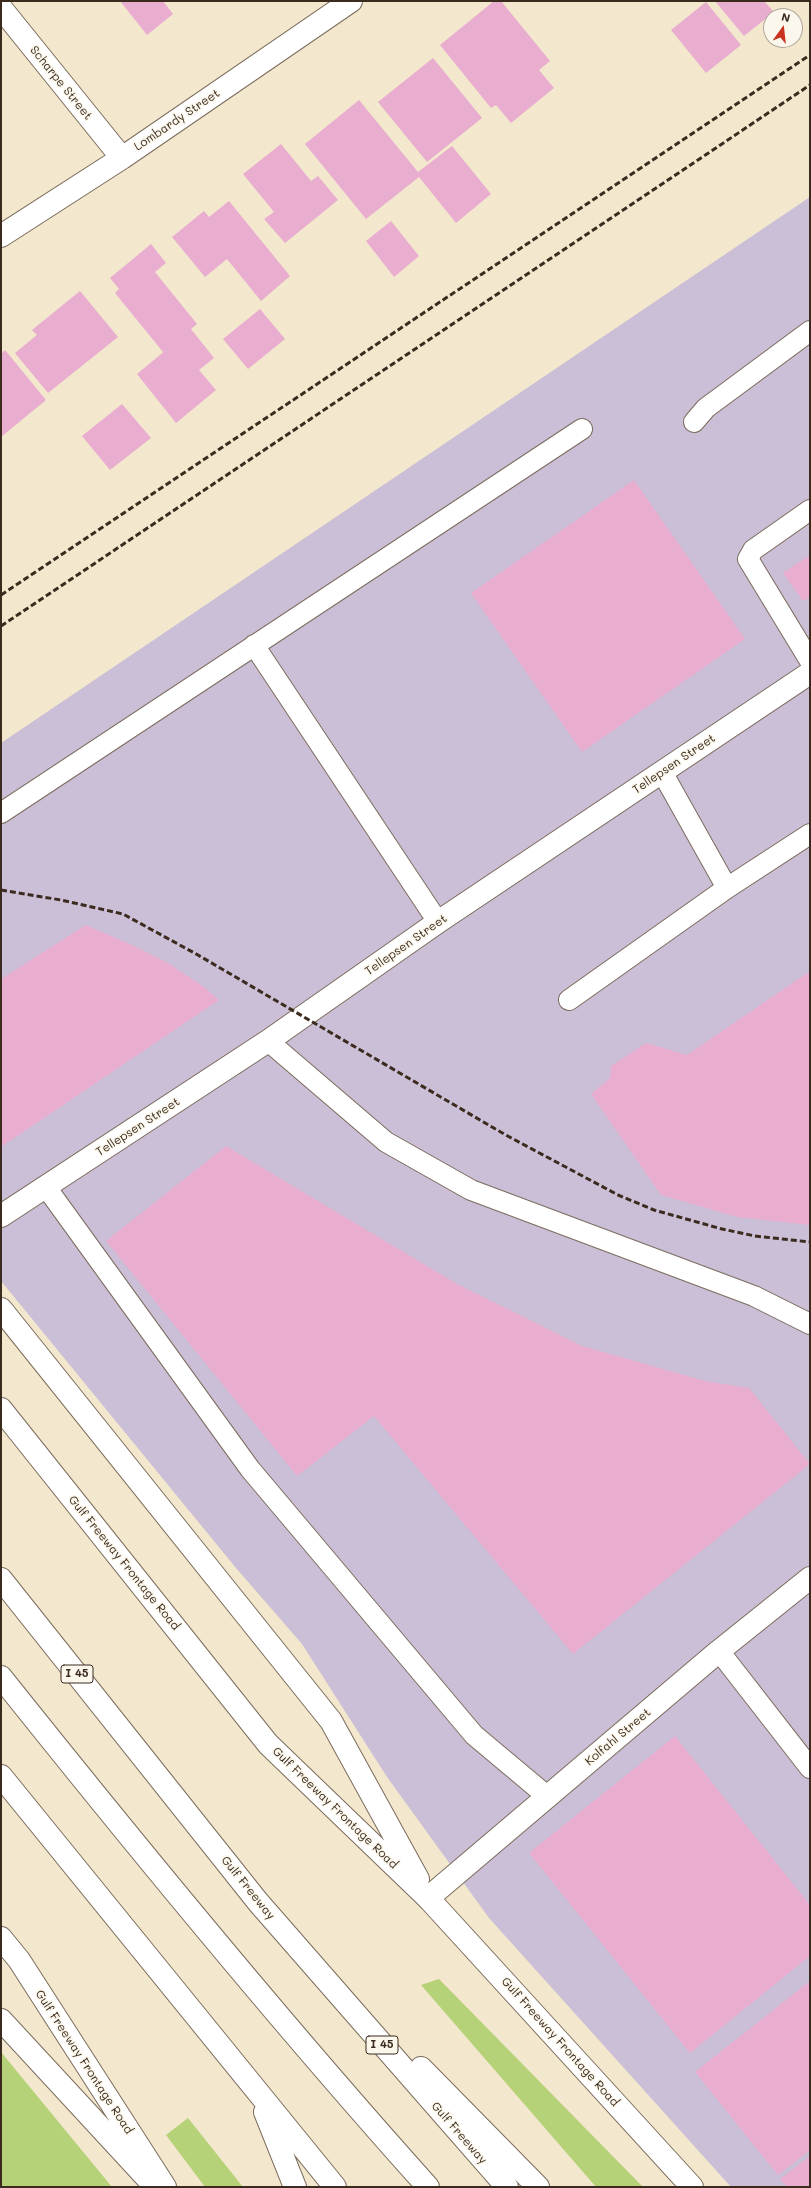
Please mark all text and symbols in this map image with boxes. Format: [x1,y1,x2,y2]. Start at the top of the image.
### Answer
north arrow [763,8,803,48]
text: N [780,9,792,25]
street label: Scharpe Street [27,43,95,123]
street label: Lombardy Street [132,86,222,154]
street label: Tellepsen Street [630,731,718,797]
street label: Tellepsen Street [362,911,450,979]
street label: Tellepsen Street [93,1095,183,1159]
street label: Gulf Freeway Frontage Road [65,1493,183,1633]
road number: I 45 [61,1665,93,1683]
street label: Kolfahl Street [582,1705,654,1769]
street label: Gulf Freeway Frontage Road [269,1744,401,1872]
street label: Gulf Freeway [218,1853,278,1923]
street label: Gulf Freeway Frontage Road [498,1974,622,2110]
street label: Gulf Freeway Frontage Road [32,1987,136,2137]
road number: I 45 [366,2036,398,2054]
street label: Gulf Freeway [428,2099,490,2167]

